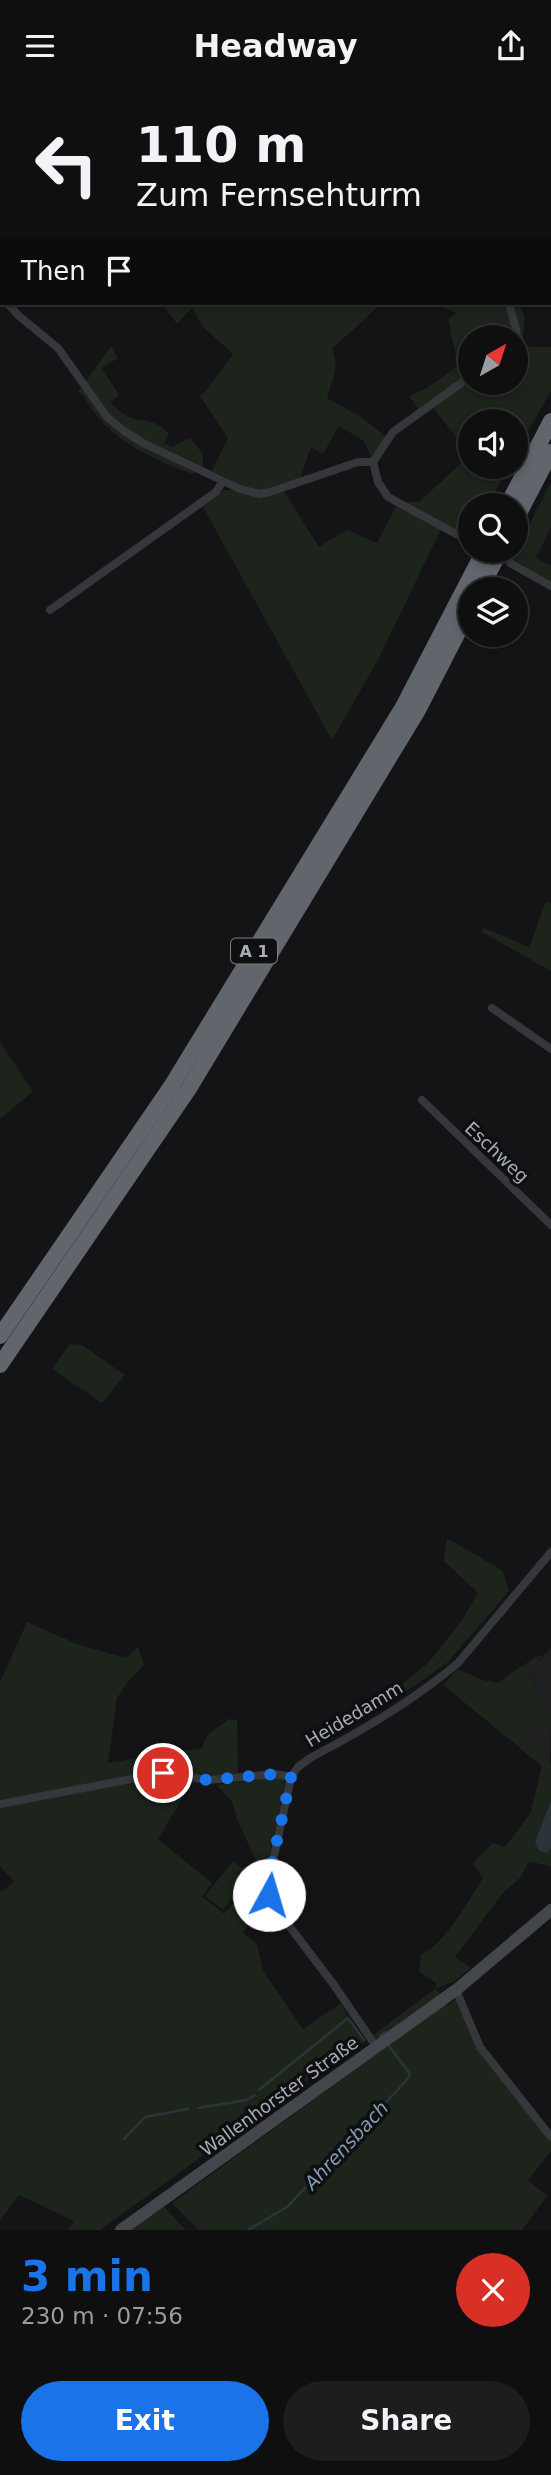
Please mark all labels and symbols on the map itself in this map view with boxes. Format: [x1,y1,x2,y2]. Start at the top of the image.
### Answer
north arrow [458,325,528,395]
road number: A 1 [231,939,277,964]
street label: Eschweg [461,1117,533,1187]
street label: Heidedamm [302,1677,406,1751]
pin [133,1743,193,1803]
position arrow [232,1858,306,1932]
street label: Wallenhorster Straße [196,2032,362,2160]
water label: Ahrensbach [298,2096,392,2195]

